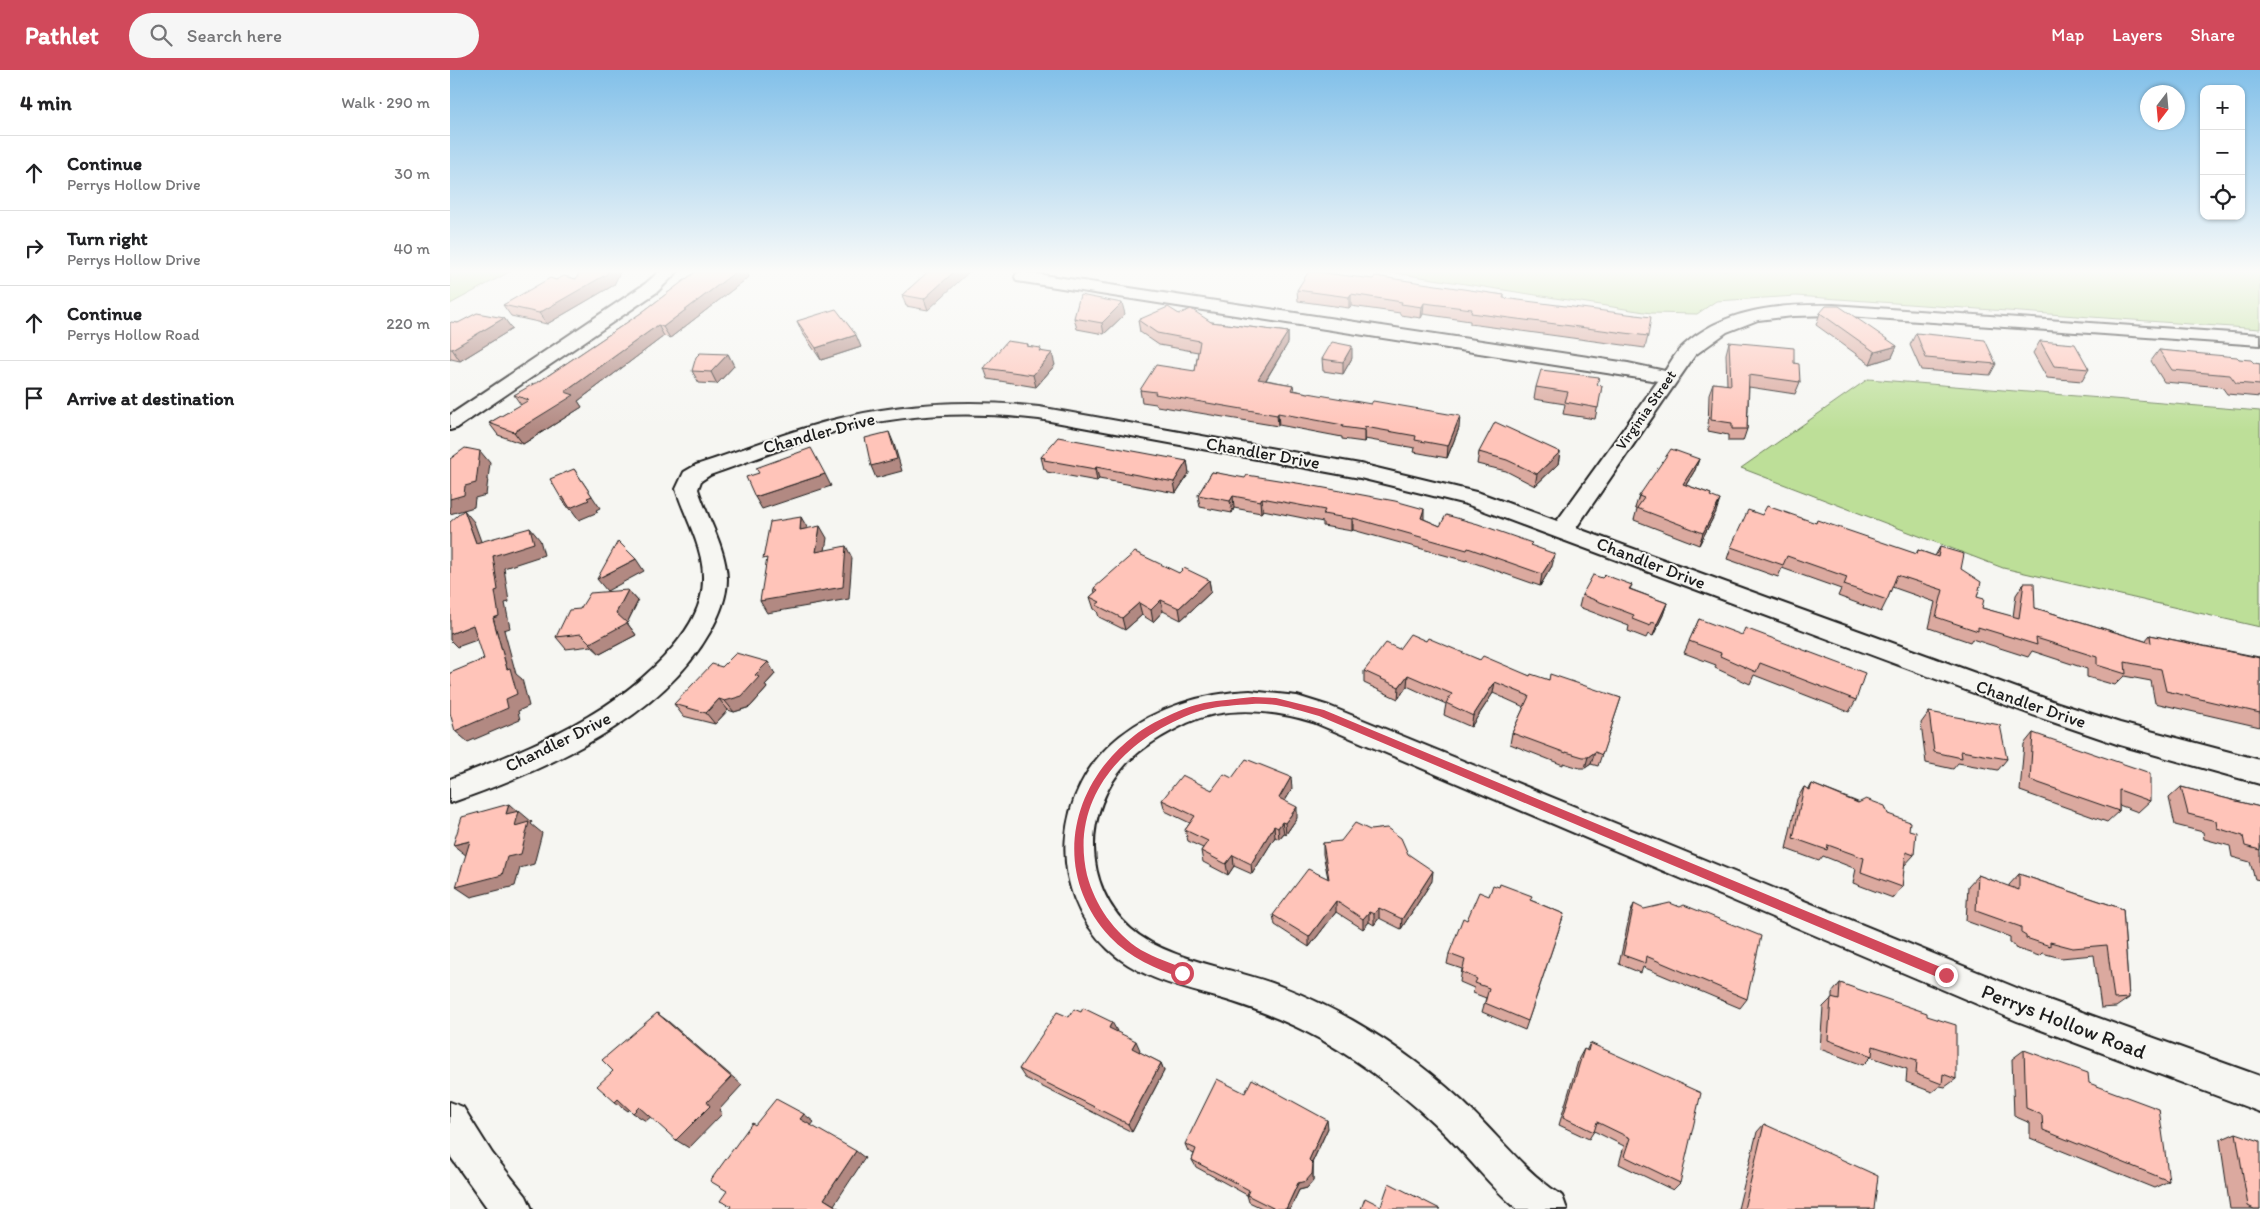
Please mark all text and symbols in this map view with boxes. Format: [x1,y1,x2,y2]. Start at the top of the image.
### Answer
search box [129,13,479,58]
text: Pathlet [25,21,99,50]
icon: search [147,21,175,49]
text: Search here [187,24,282,47]
text: Map [2051,24,2084,46]
text: Layers [2112,24,2162,46]
text: Share [2190,24,2235,46]
north arrow [2140,85,2185,130]
map controls [2200,85,2245,220]
button: + [2200,85,2245,130]
text: 4 min [20,90,72,115]
text: Walk · 290 m [341,93,430,112]
button: − [2200,130,2245,175]
text: Continue [67,152,142,175]
icon: ahead [20,159,48,187]
text: 30 m [394,164,430,183]
text: Perrys Hollow Drive [67,175,201,194]
button: locate [2200,175,2245,220]
text: Turn right [67,227,148,250]
icon: right [20,234,48,262]
text: 40 m [393,239,430,258]
text: Perrys Hollow Drive [67,250,201,269]
text: Continue [67,302,142,325]
icon: ahead [20,309,48,337]
text: 220 m [386,314,430,333]
text: Perrys Hollow Road [67,325,200,344]
street label: Virginia Street [1612,366,1680,453]
icon: arrive [20,384,48,412]
text: Arrive at destination [67,387,234,410]
street label: Chandler Drive [761,407,877,459]
street label: Chandler Drive [1204,432,1322,474]
street label: Chandler Drive [1593,532,1709,594]
street label: Chandler Drive [1973,675,2089,733]
street label: Chandler Drive [501,707,615,777]
route start [1171,962,1194,985]
route end [1935,964,1958,987]
street label: Perrys Hollow Road [1978,978,2150,1064]

